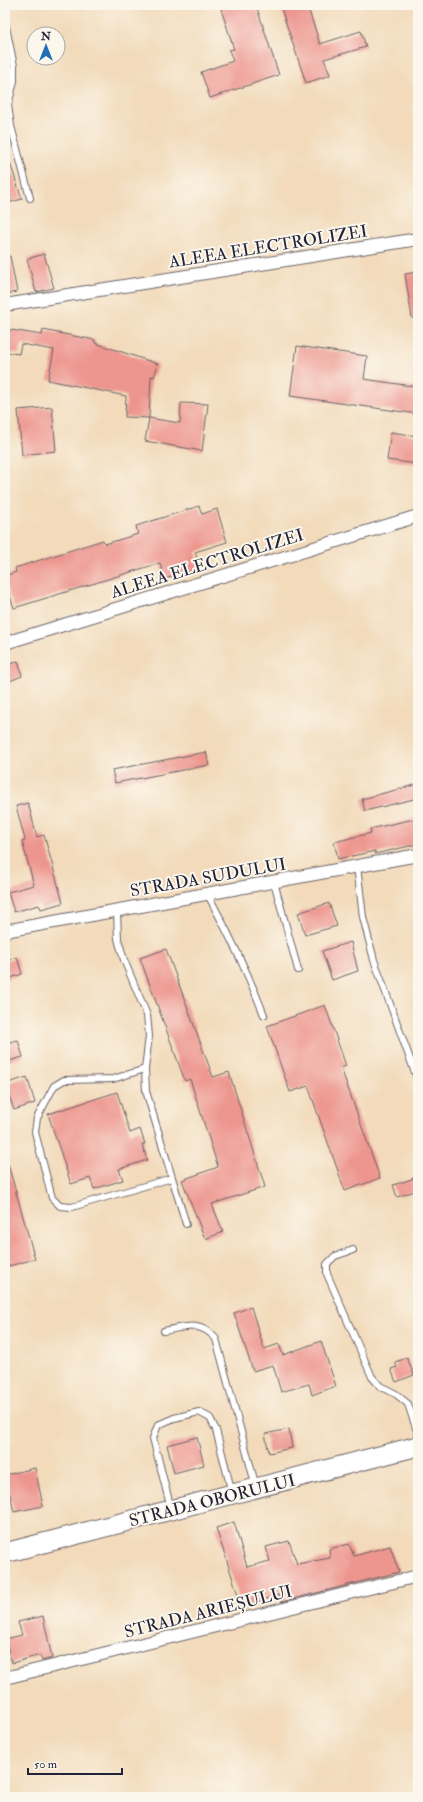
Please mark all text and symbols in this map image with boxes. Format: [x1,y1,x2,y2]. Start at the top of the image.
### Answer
north arrow [26,26,66,66]
text: N [40,30,52,43]
street label: ALEEA ELECTROLIZEI [166,220,369,273]
street label: ALEEA ELECTROLIZEI [107,524,306,603]
street label: STRADA SUDULUI [129,853,288,902]
street label: STRADA OBORULUI [127,1470,298,1531]
street label: STRADA ARIEȘULUI [122,1580,294,1642]
scale bar [28,1750,122,1776]
text: 50 m [34,1757,58,1772]

